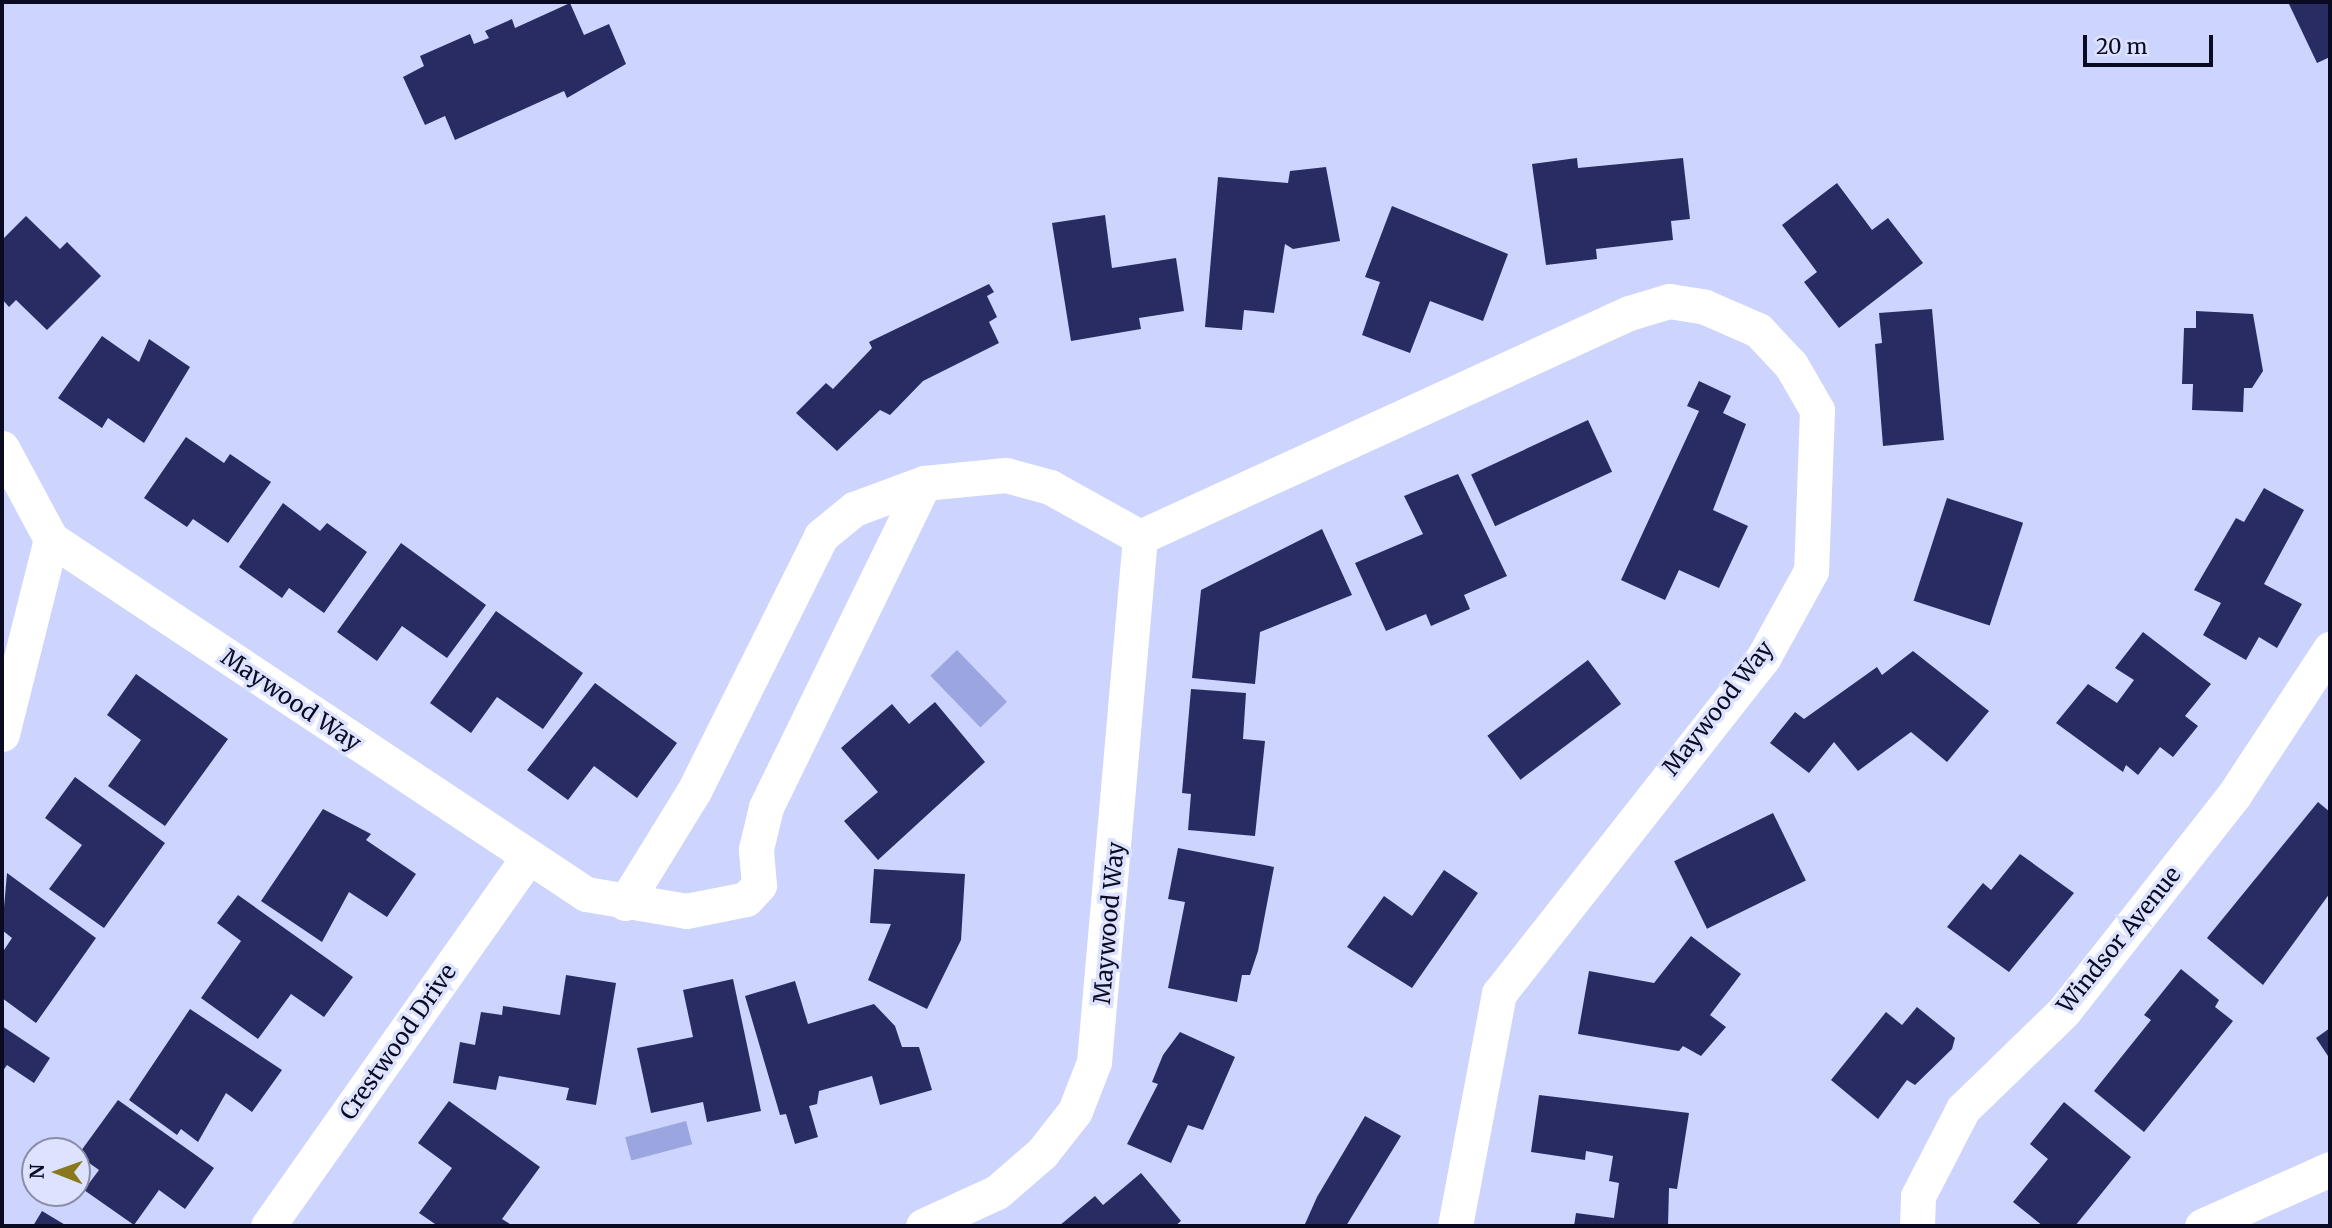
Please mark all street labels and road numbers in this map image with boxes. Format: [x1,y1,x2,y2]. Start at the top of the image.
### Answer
street label: Maywood Way [1657,635,1779,781]
street label: Maywood Way [216,643,366,757]
street label: Maywood Way [1088,841,1130,1005]
street label: Windsor Avenue [2051,861,2187,1019]
street label: Crestwood Drive [334,959,462,1125]

